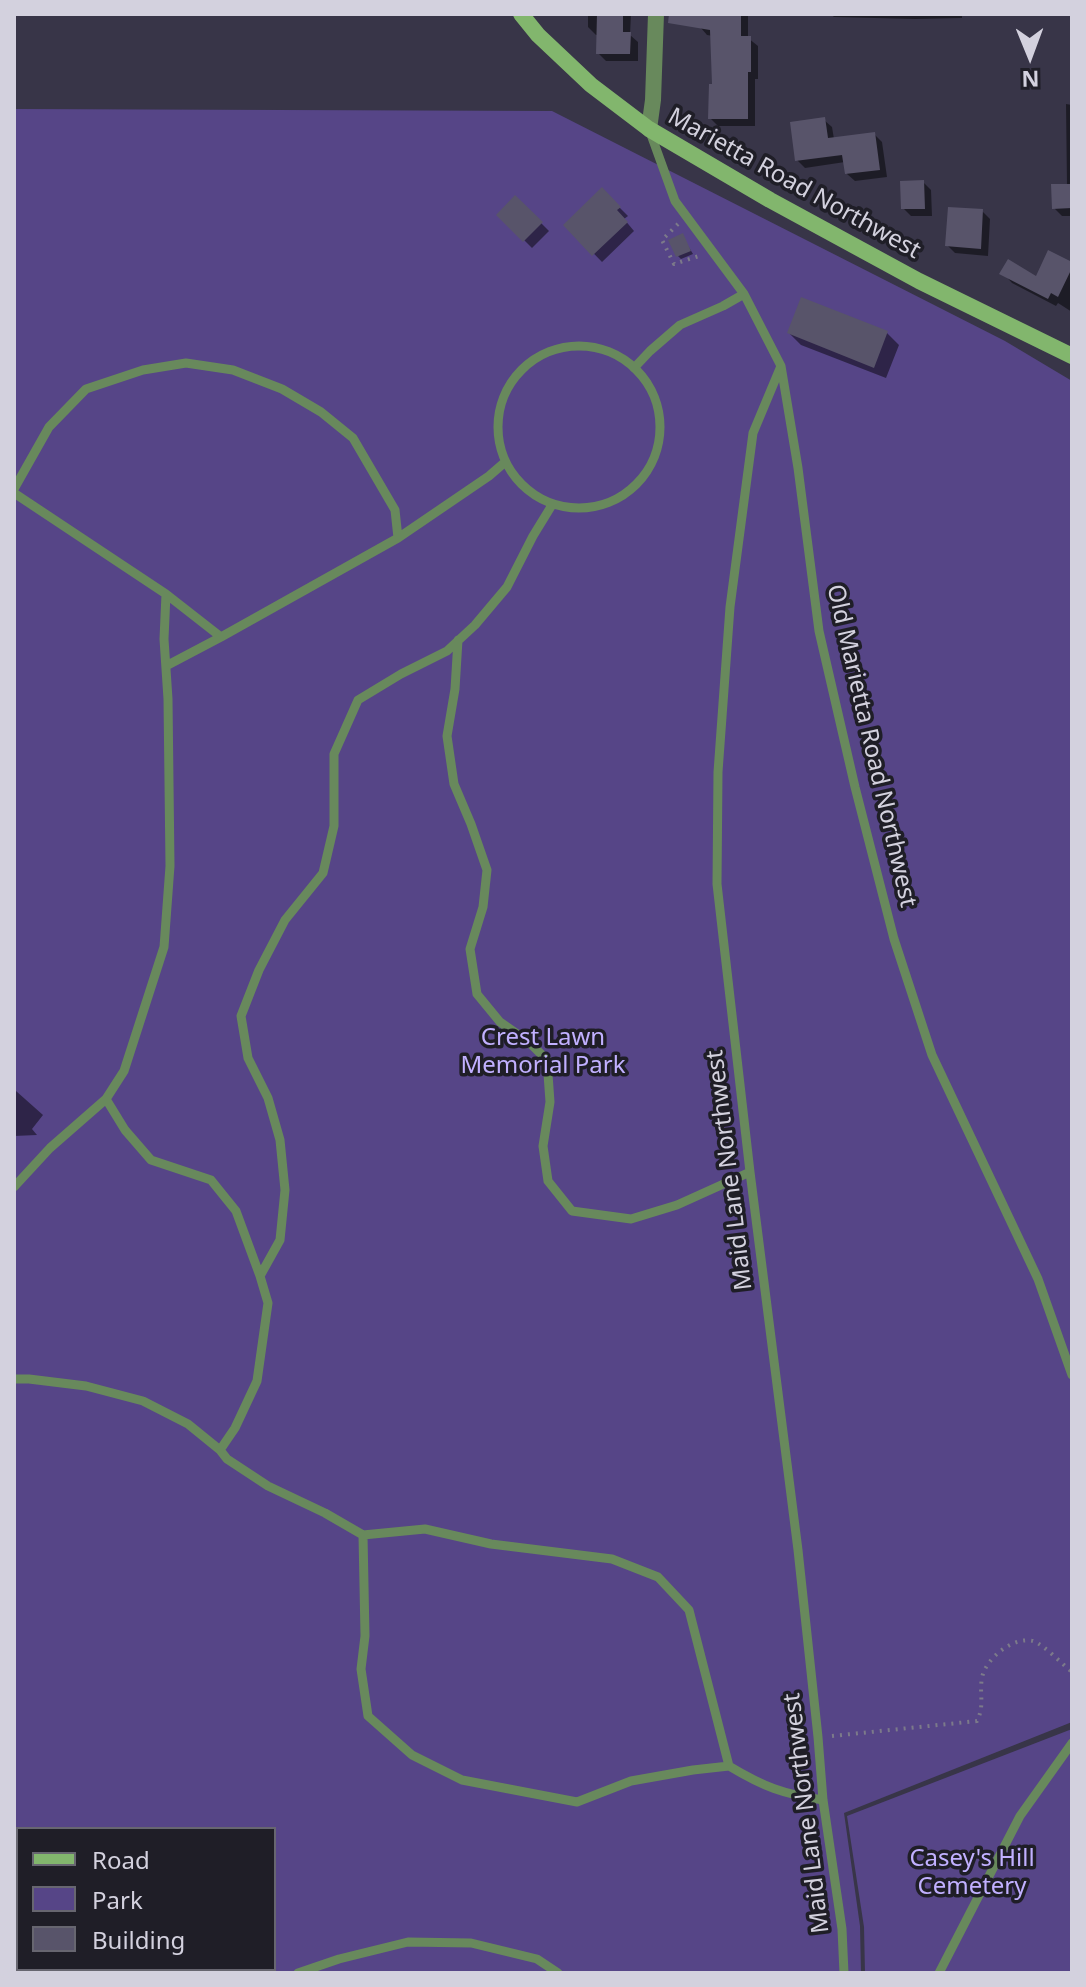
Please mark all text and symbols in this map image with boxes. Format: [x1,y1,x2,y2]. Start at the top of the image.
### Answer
north arrow [990,16,1070,96]
text: N [1021,65,1040,95]
street label: Marietta Road Northwest [663,102,925,266]
street label: Old Marietta Road Northwest [820,582,922,910]
park label: Crest Lawn Memorial Park [461,1024,625,1080]
street label: Maid Lane Northwest [701,1048,759,1292]
street label: Maid Lane Northwest [778,1691,836,1935]
legend [16,1827,276,1971]
text: Road [92,1843,150,1876]
park label: Casey's Hill Cemetery [909,1845,1035,1901]
text: Park [92,1883,143,1916]
text: Building [92,1923,185,1956]

